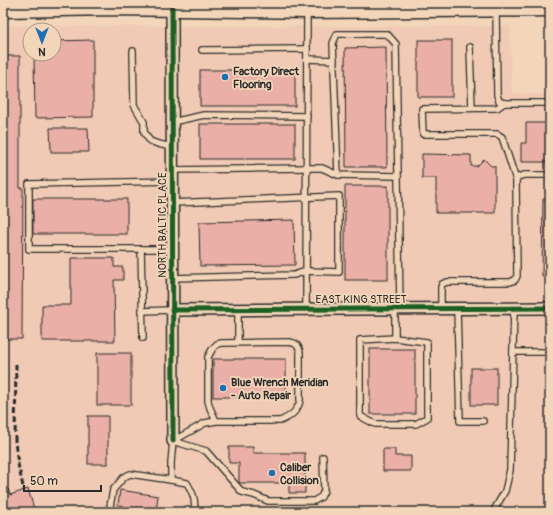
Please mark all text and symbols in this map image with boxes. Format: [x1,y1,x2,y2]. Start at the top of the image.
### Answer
north arrow [22,22,62,62]
text: N [38,45,46,58]
place label: Factory Direct Flooring [233,65,300,91]
marker: Factory Direct Flooring [220,72,230,82]
street label: NORTH BALTIC PLACE [156,172,169,278]
street label: EAST KING STREET [315,293,407,306]
place label: Blue Wrench Meridian - Auto Repair [231,376,328,402]
marker: Blue Wrench Meridian - Auto Repair [218,383,228,393]
place label: Caliber Collision [280,461,319,487]
scale bar [24,467,101,493]
marker: Caliber Collision [267,468,277,478]
text: 50 m [30,474,58,489]

